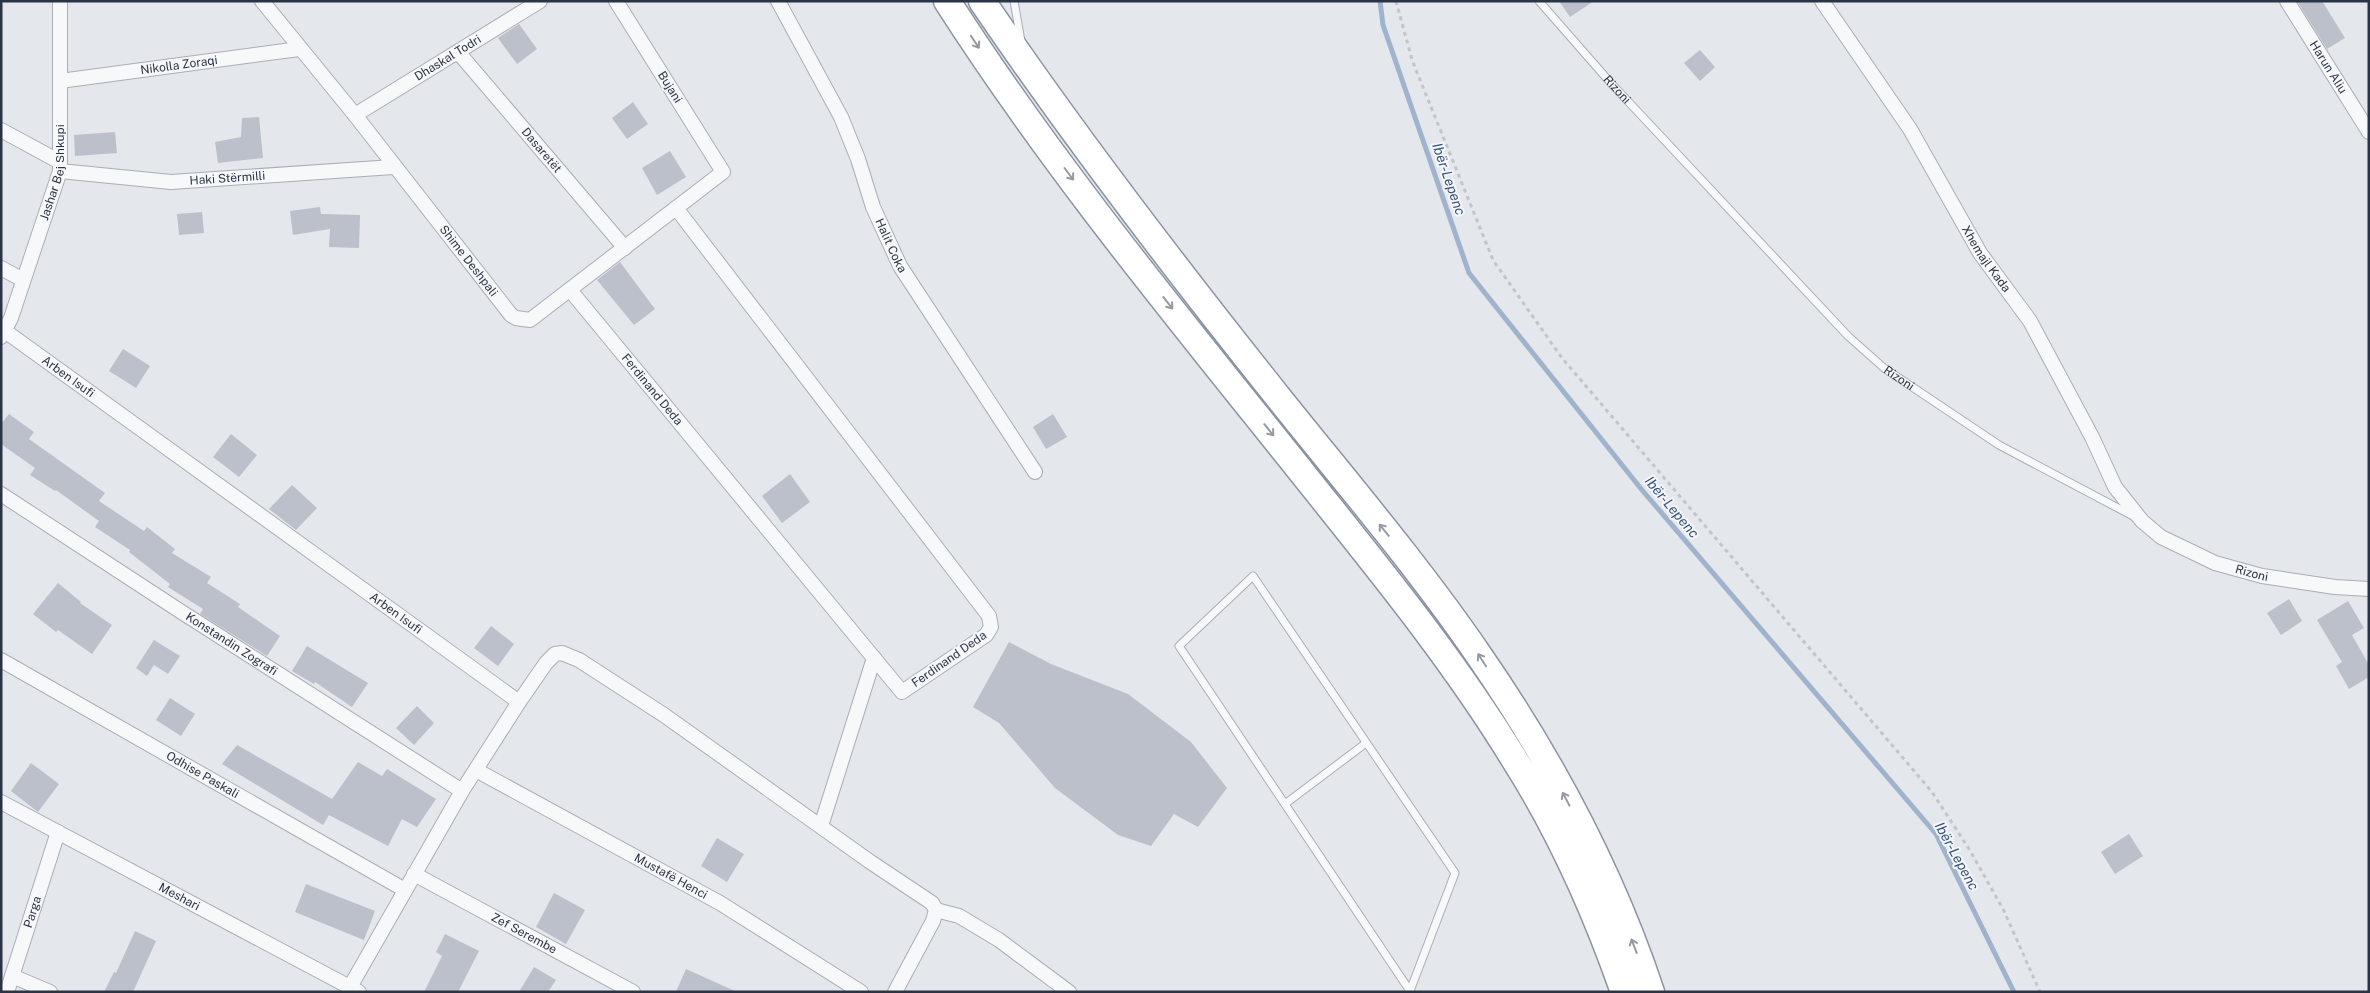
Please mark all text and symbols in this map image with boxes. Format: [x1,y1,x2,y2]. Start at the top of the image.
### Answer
street label: Dhaskal Todri [412,32,484,84]
one-way arrow [970,34,980,48]
street label: Harun Aliu [2307,38,2350,96]
street label: Nikolla Zoraqi [140,53,218,77]
street label: Bujani [655,69,685,105]
street label: Rizoni [1600,73,1634,107]
street label: Jashar Bej Shkupi [37,124,67,222]
street label: Dasaretët [519,125,565,176]
water label: Ibër-Lepenc [1429,141,1469,217]
one-way arrow [1064,167,1074,181]
street label: Haki Stërmilli [189,169,266,188]
street label: Halit Coka [872,216,909,275]
street label: Shime Deshpali [437,222,501,299]
street label: Xhemajl Kada [1959,223,2013,295]
one-way arrow [1163,296,1173,310]
street label: Ferdinand Deda [619,351,686,428]
street label: Arben Isufi [39,353,97,400]
street label: Rizoni [1881,363,1917,393]
one-way arrow [1263,424,1274,437]
water label: Ibër-Lepenc [1642,473,1702,541]
one-way arrow [1378,524,1389,537]
street label: Rizoni [2234,562,2269,584]
street label: Arben Isufi [367,589,425,637]
street label: Konstandin Zografi [183,609,280,678]
street label: Ferdinand Deda [909,628,989,690]
one-way arrow [1477,653,1487,667]
street label: Odhise Paskali [164,749,242,801]
one-way arrow [1561,791,1571,806]
water label: Ibër-Lepenc [1932,819,1982,893]
street label: Mustafë Henci [632,851,710,902]
street label: Meshari [156,880,202,913]
street label: Parga [21,894,44,930]
street label: Zef Serembe [489,910,559,957]
one-way arrow [1629,939,1638,954]

